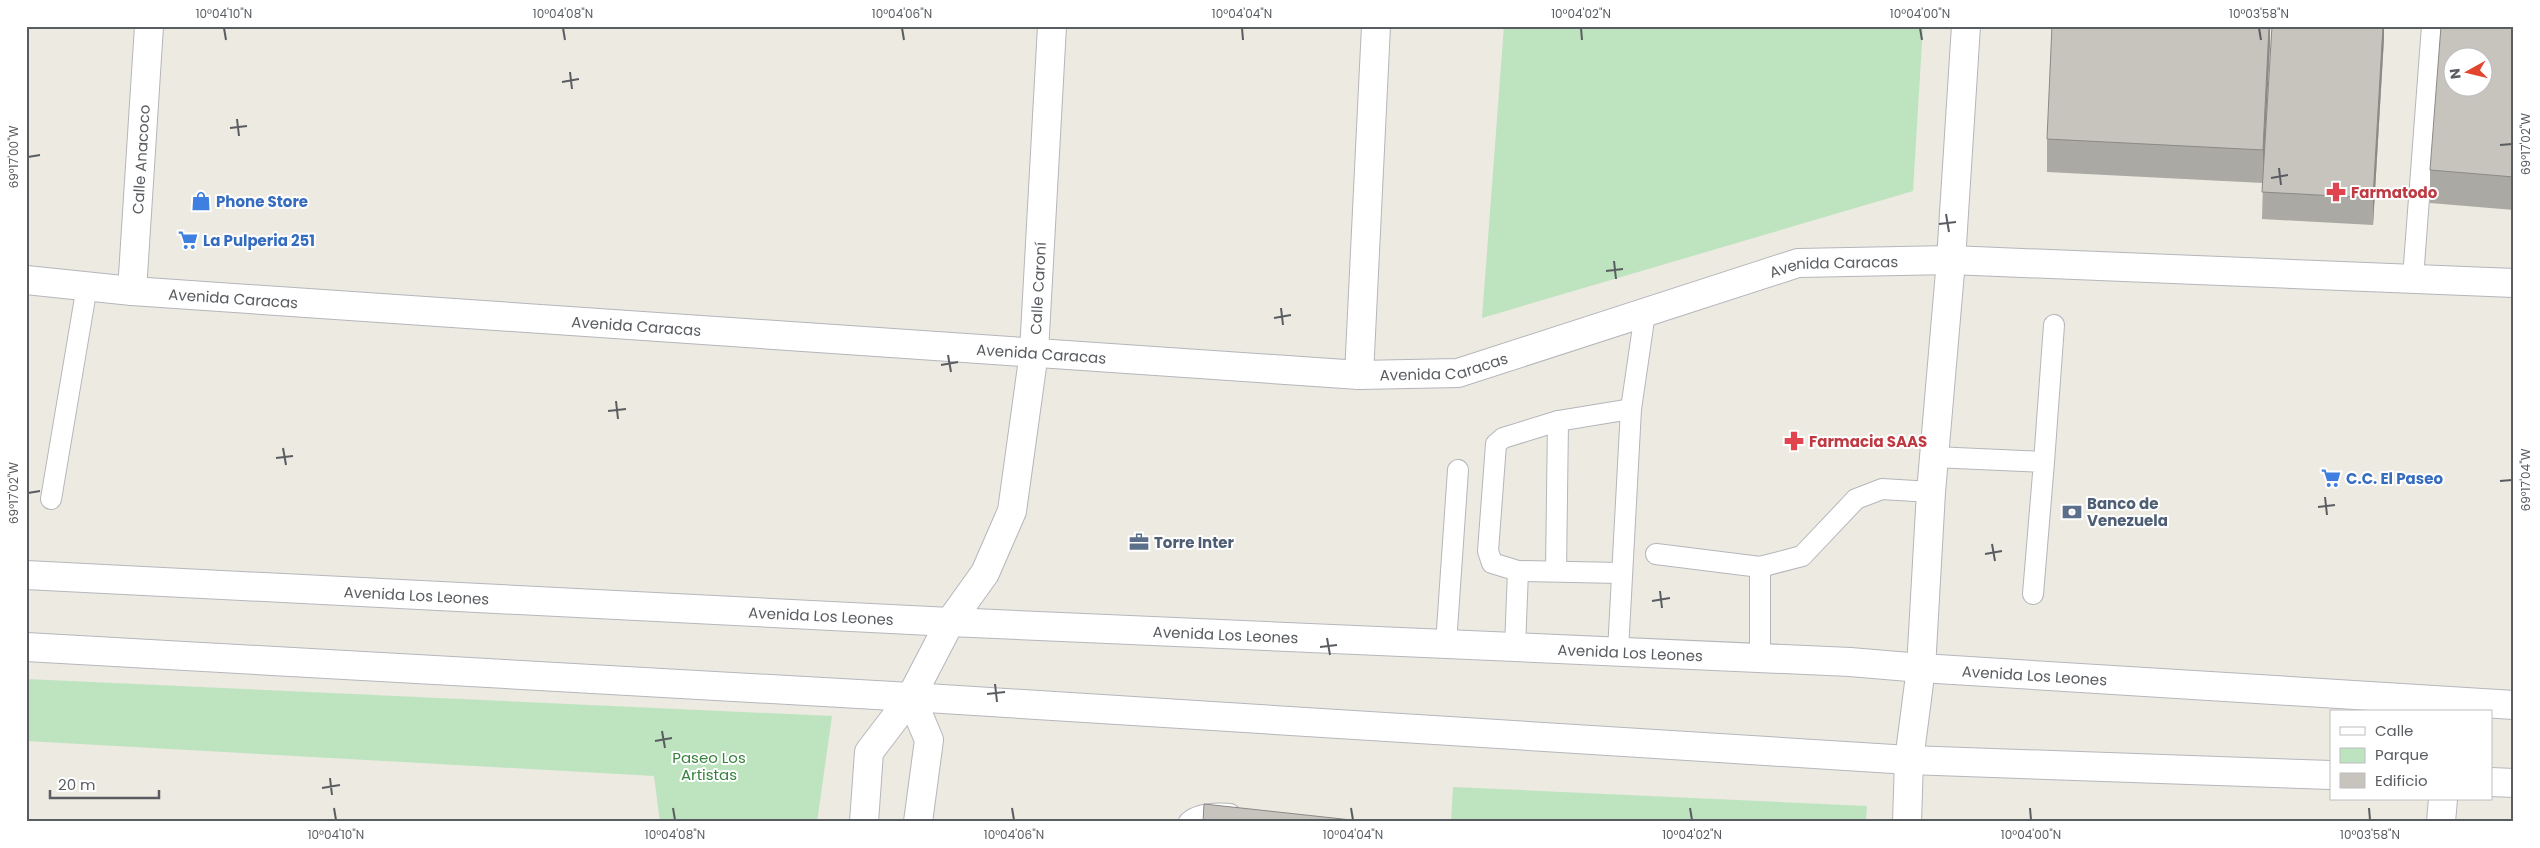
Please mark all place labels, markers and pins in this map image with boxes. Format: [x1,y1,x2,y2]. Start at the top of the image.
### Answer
pharmacy icon: Farmatodo [2325,181,2347,203]
place label: Farmatodo [2351,182,2438,203]
shop icon: Phone Store [190,190,212,212]
place label: Phone Store [216,191,308,212]
supermarket icon: La Pulperia 251 [177,229,199,251]
place label: La Pulperia 251 [203,230,315,251]
pharmacy icon: Farmacia SAAS [1783,430,1805,452]
place label: Farmacia SAAS [1809,431,1927,452]
supermarket icon: C.C. El Paseo [2320,467,2342,489]
place label: C.C. El Paseo [2346,468,2443,489]
place label: Banco de Venezuela [2087,493,2168,531]
bank icon: Banco de Venezuela [2061,501,2083,523]
office icon: Torre Inter [1128,531,1150,553]
place label: Torre Inter [1154,532,1235,553]

